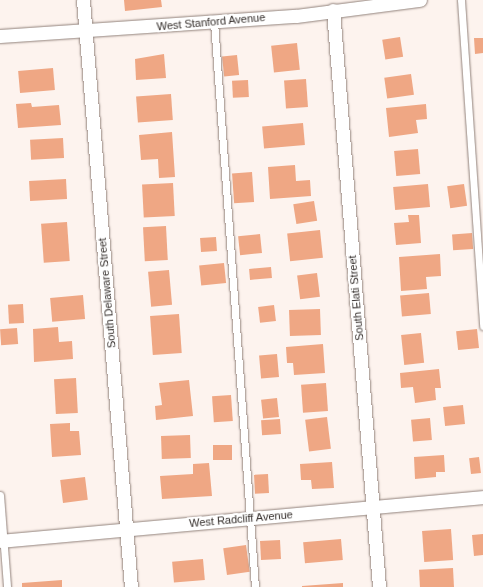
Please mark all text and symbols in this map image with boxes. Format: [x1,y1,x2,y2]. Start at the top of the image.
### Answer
street label: West Stanford Avenue [156,11,266,33]
street label: South Delaware Street [96,237,118,349]
street label: South Elati Street [346,255,366,341]
street label: West Radcliff Avenue [188,508,294,530]

